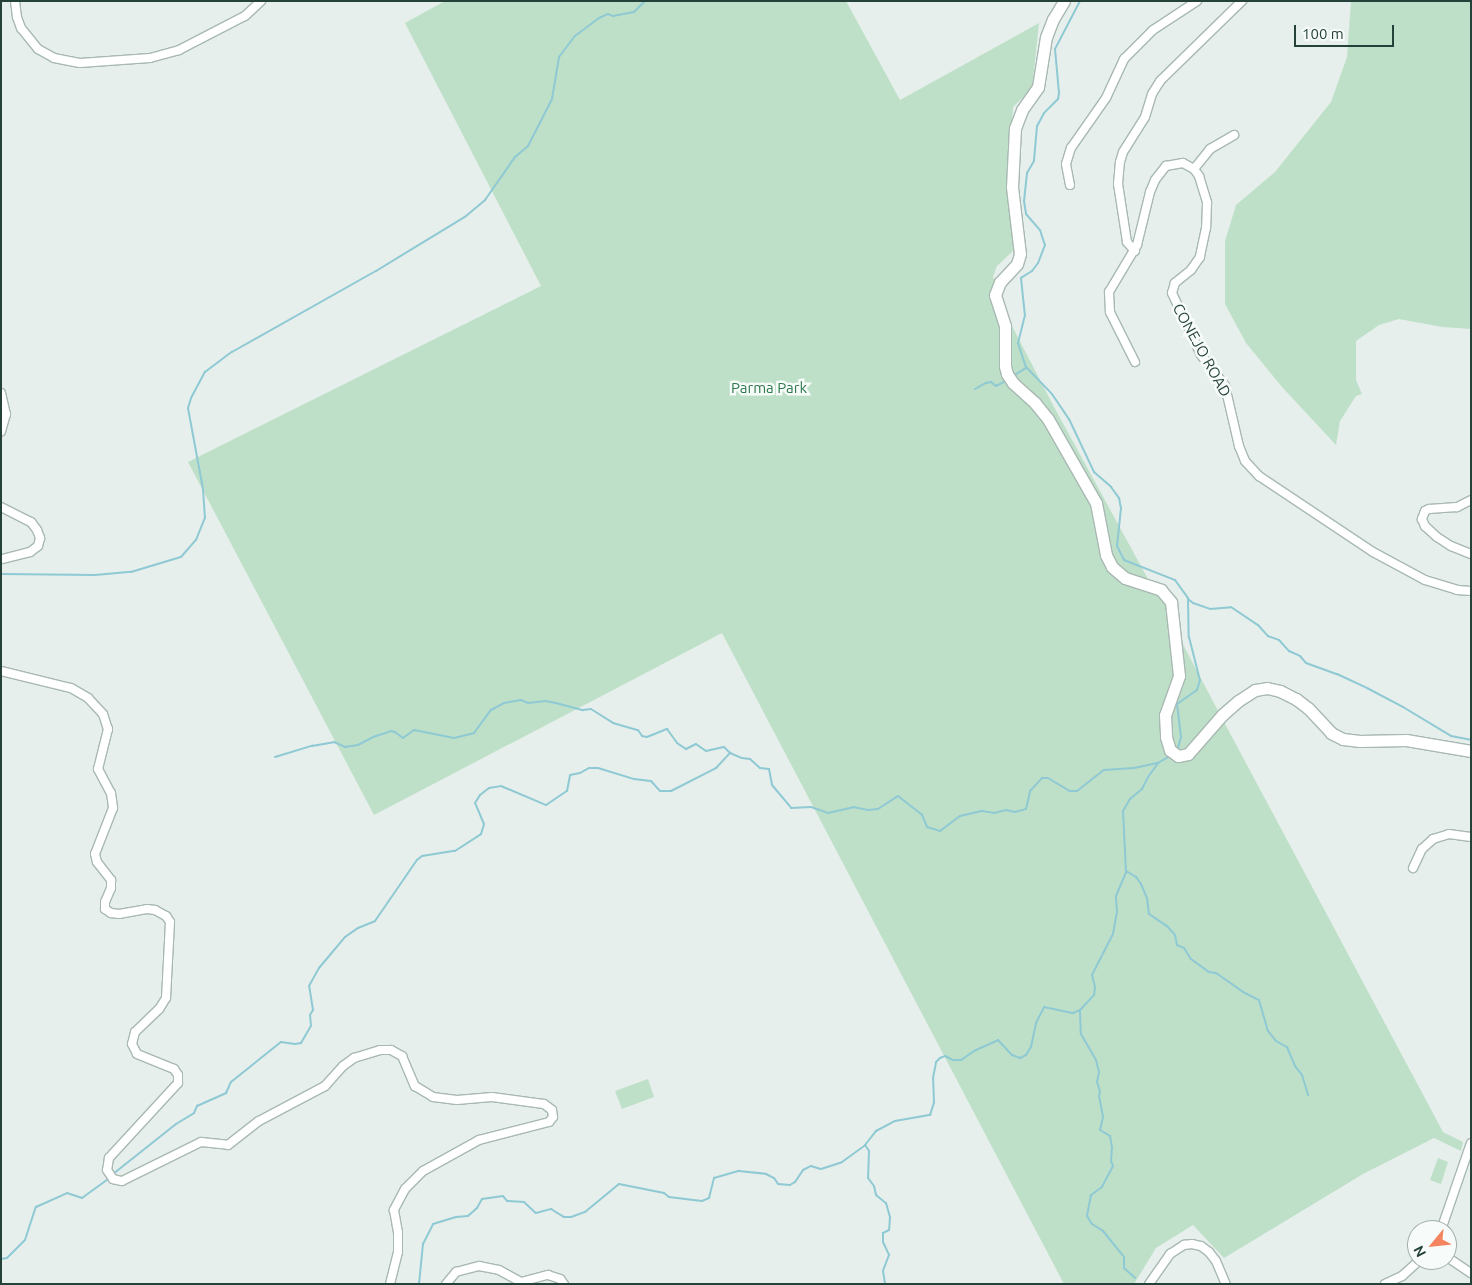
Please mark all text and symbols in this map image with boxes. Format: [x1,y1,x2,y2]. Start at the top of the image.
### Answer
scale bar [1297,15,1397,47]
text: 100 m [1302,25,1344,42]
street label: CONEJO ROAD [1169,300,1235,400]
park label: Parma Park [731,379,807,397]
north arrow [1407,1220,1457,1270]
text: N [1410,1243,1429,1260]

